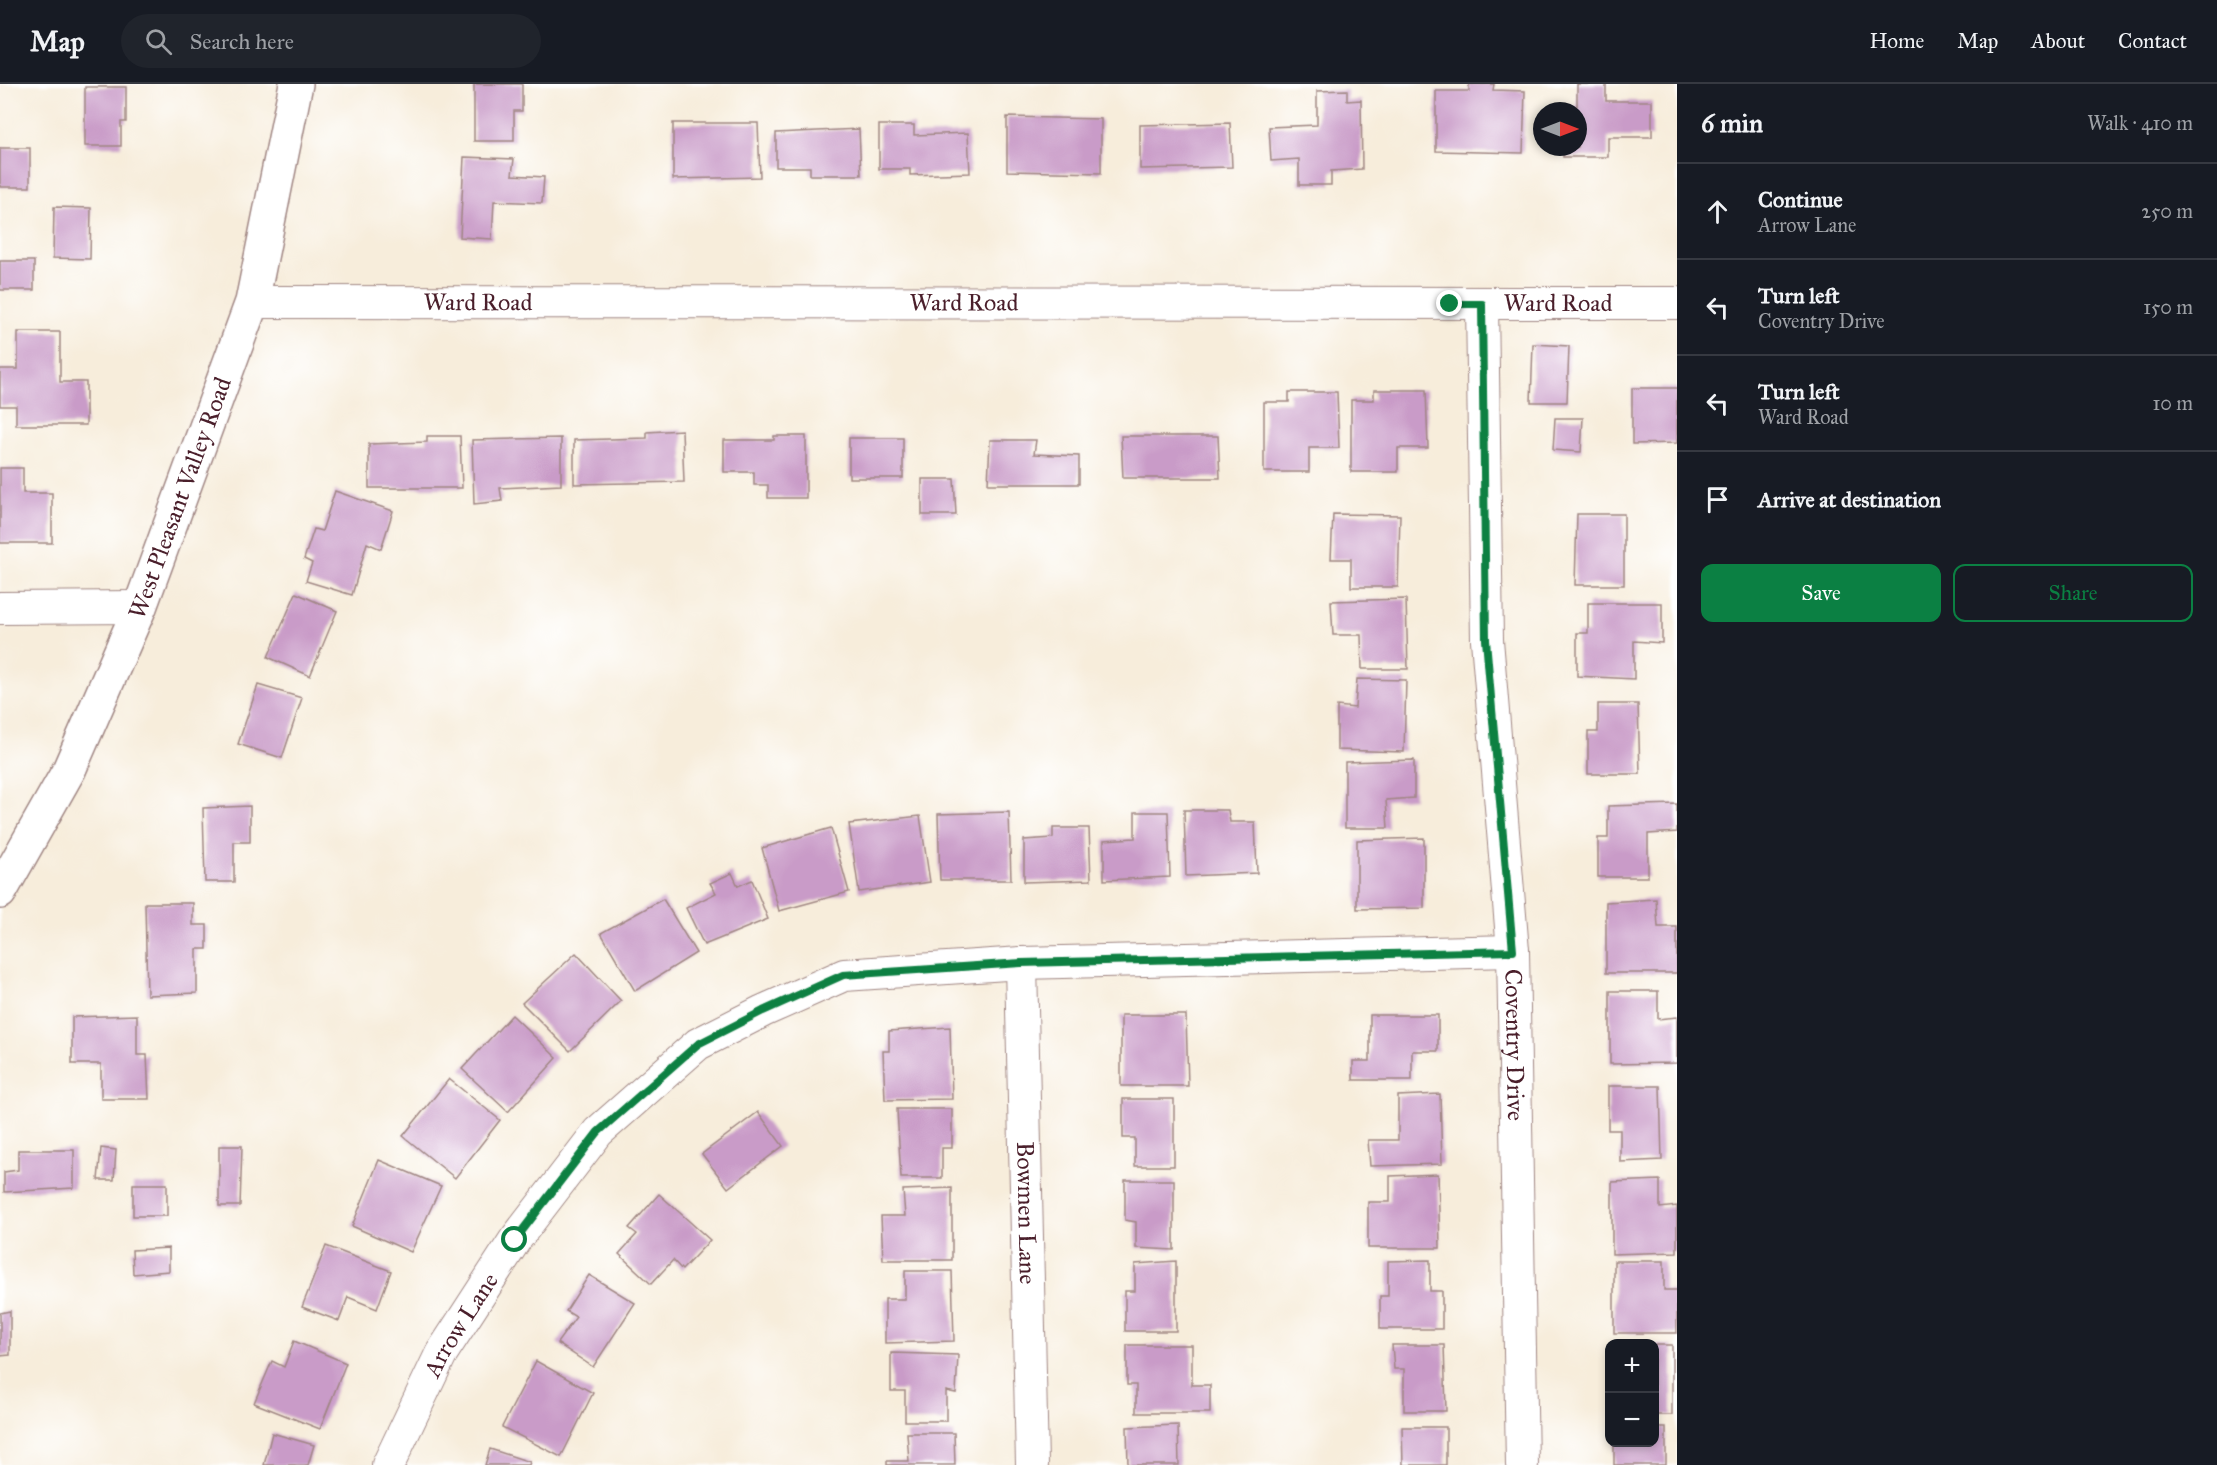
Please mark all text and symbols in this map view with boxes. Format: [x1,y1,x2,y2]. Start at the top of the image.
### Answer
search box [121,14,541,68]
text: Map [30,24,85,59]
icon: search [142,25,175,58]
text: Search here [190,28,294,55]
text: Home [1869,28,1924,54]
text: Map [1957,28,1998,54]
text: About [2031,28,2085,54]
text: Contact [2118,28,2187,54]
north arrow [1533,102,1587,156]
text: 6 min [1701,107,1763,139]
text: Walk · 410 m [2087,111,2193,135]
text: Continue [1758,186,1843,213]
icon: ahead [1701,195,1734,228]
text: 250 m [2141,199,2193,223]
text: Arrow Lane [1758,213,1856,237]
text: Turn left [1758,282,1840,309]
street label: Ward Road [423,287,533,317]
street label: Ward Road [909,287,1019,318]
street label: Ward Road [1503,288,1613,318]
route end [1436,290,1462,316]
icon: left [1701,291,1734,324]
text: 150 m [2143,295,2193,319]
text: Coventry Drive [1758,309,1885,333]
street label: West Pleasant Valley Road [122,373,238,624]
text: Turn left [1758,378,1840,405]
icon: left [1701,387,1734,420]
text: 10 m [2152,391,2193,415]
text: Ward Road [1758,405,1849,429]
icon: arrive [1701,483,1734,516]
text: Arrive at destination [1758,486,1941,513]
button: Save [1701,564,1941,622]
button: Share [1953,564,2193,622]
street label: Coventry Drive [1498,969,1531,1121]
street label: Bowmen Lane [1010,1141,1043,1285]
route start [501,1226,527,1252]
street label: Arrow Lane [417,1267,505,1383]
map controls [1605,1339,1659,1447]
button: + [1605,1339,1659,1393]
button: − [1605,1393,1659,1447]

